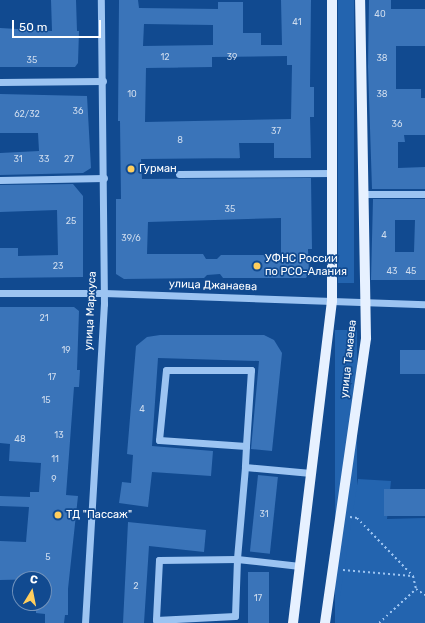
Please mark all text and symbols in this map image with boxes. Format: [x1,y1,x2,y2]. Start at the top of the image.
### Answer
house number: 40 [374,9,386,19]
scale bar [14,12,103,38]
house number: 41 [292,17,302,27]
text: 50 m [19,20,47,34]
house number: 12 [160,52,170,62]
house number: 39 [227,52,237,62]
house number: 38 [376,53,388,63]
house number: 35 [27,55,37,65]
house number: 10 [127,89,137,99]
house number: 38 [376,89,388,99]
house number: 36 [73,106,83,116]
house number: 62/32 [14,109,40,119]
house number: 36 [392,119,402,129]
house number: 37 [271,126,281,136]
house number: 8 [177,135,183,145]
house number: 31 [13,154,23,164]
house number: 33 [39,154,49,164]
house number: 27 [64,154,74,164]
place label: Гурман [139,162,177,176]
marker: Гурман [126,164,136,174]
house number: 35 [225,204,235,214]
house number: 25 [66,216,76,226]
house number: 4 [381,230,387,240]
house number: 39/6 [121,233,141,243]
place label: УФНС России по РСО-Алания [265,253,347,279]
house number: 23 [53,261,63,271]
marker: УФНС России по РСО-Алания [252,261,262,271]
house number: 43 [387,266,397,276]
house number: 45 [406,266,416,276]
street label: улица Маркуса [82,271,100,351]
street label: улица Джанаева [169,278,257,294]
house number: 21 [39,313,49,323]
street label: улица Тамаева [338,319,360,399]
house number: 19 [61,345,71,355]
house number: 17 [48,372,56,382]
house number: 15 [41,395,51,405]
house number: 4 [139,404,145,414]
house number: 13 [54,430,64,440]
house number: 48 [14,434,26,444]
house number: 11 [51,454,59,464]
house number: 9 [51,474,57,484]
place label: ТД "Пассаж" [66,508,132,522]
house number: 31 [259,509,269,519]
marker: ТД "Пассаж" [53,510,63,520]
house number: 5 [45,552,51,562]
north arrow [12,571,52,611]
text: С [29,573,39,587]
house number: 2 [133,581,139,591]
house number: 17 [254,593,262,603]

